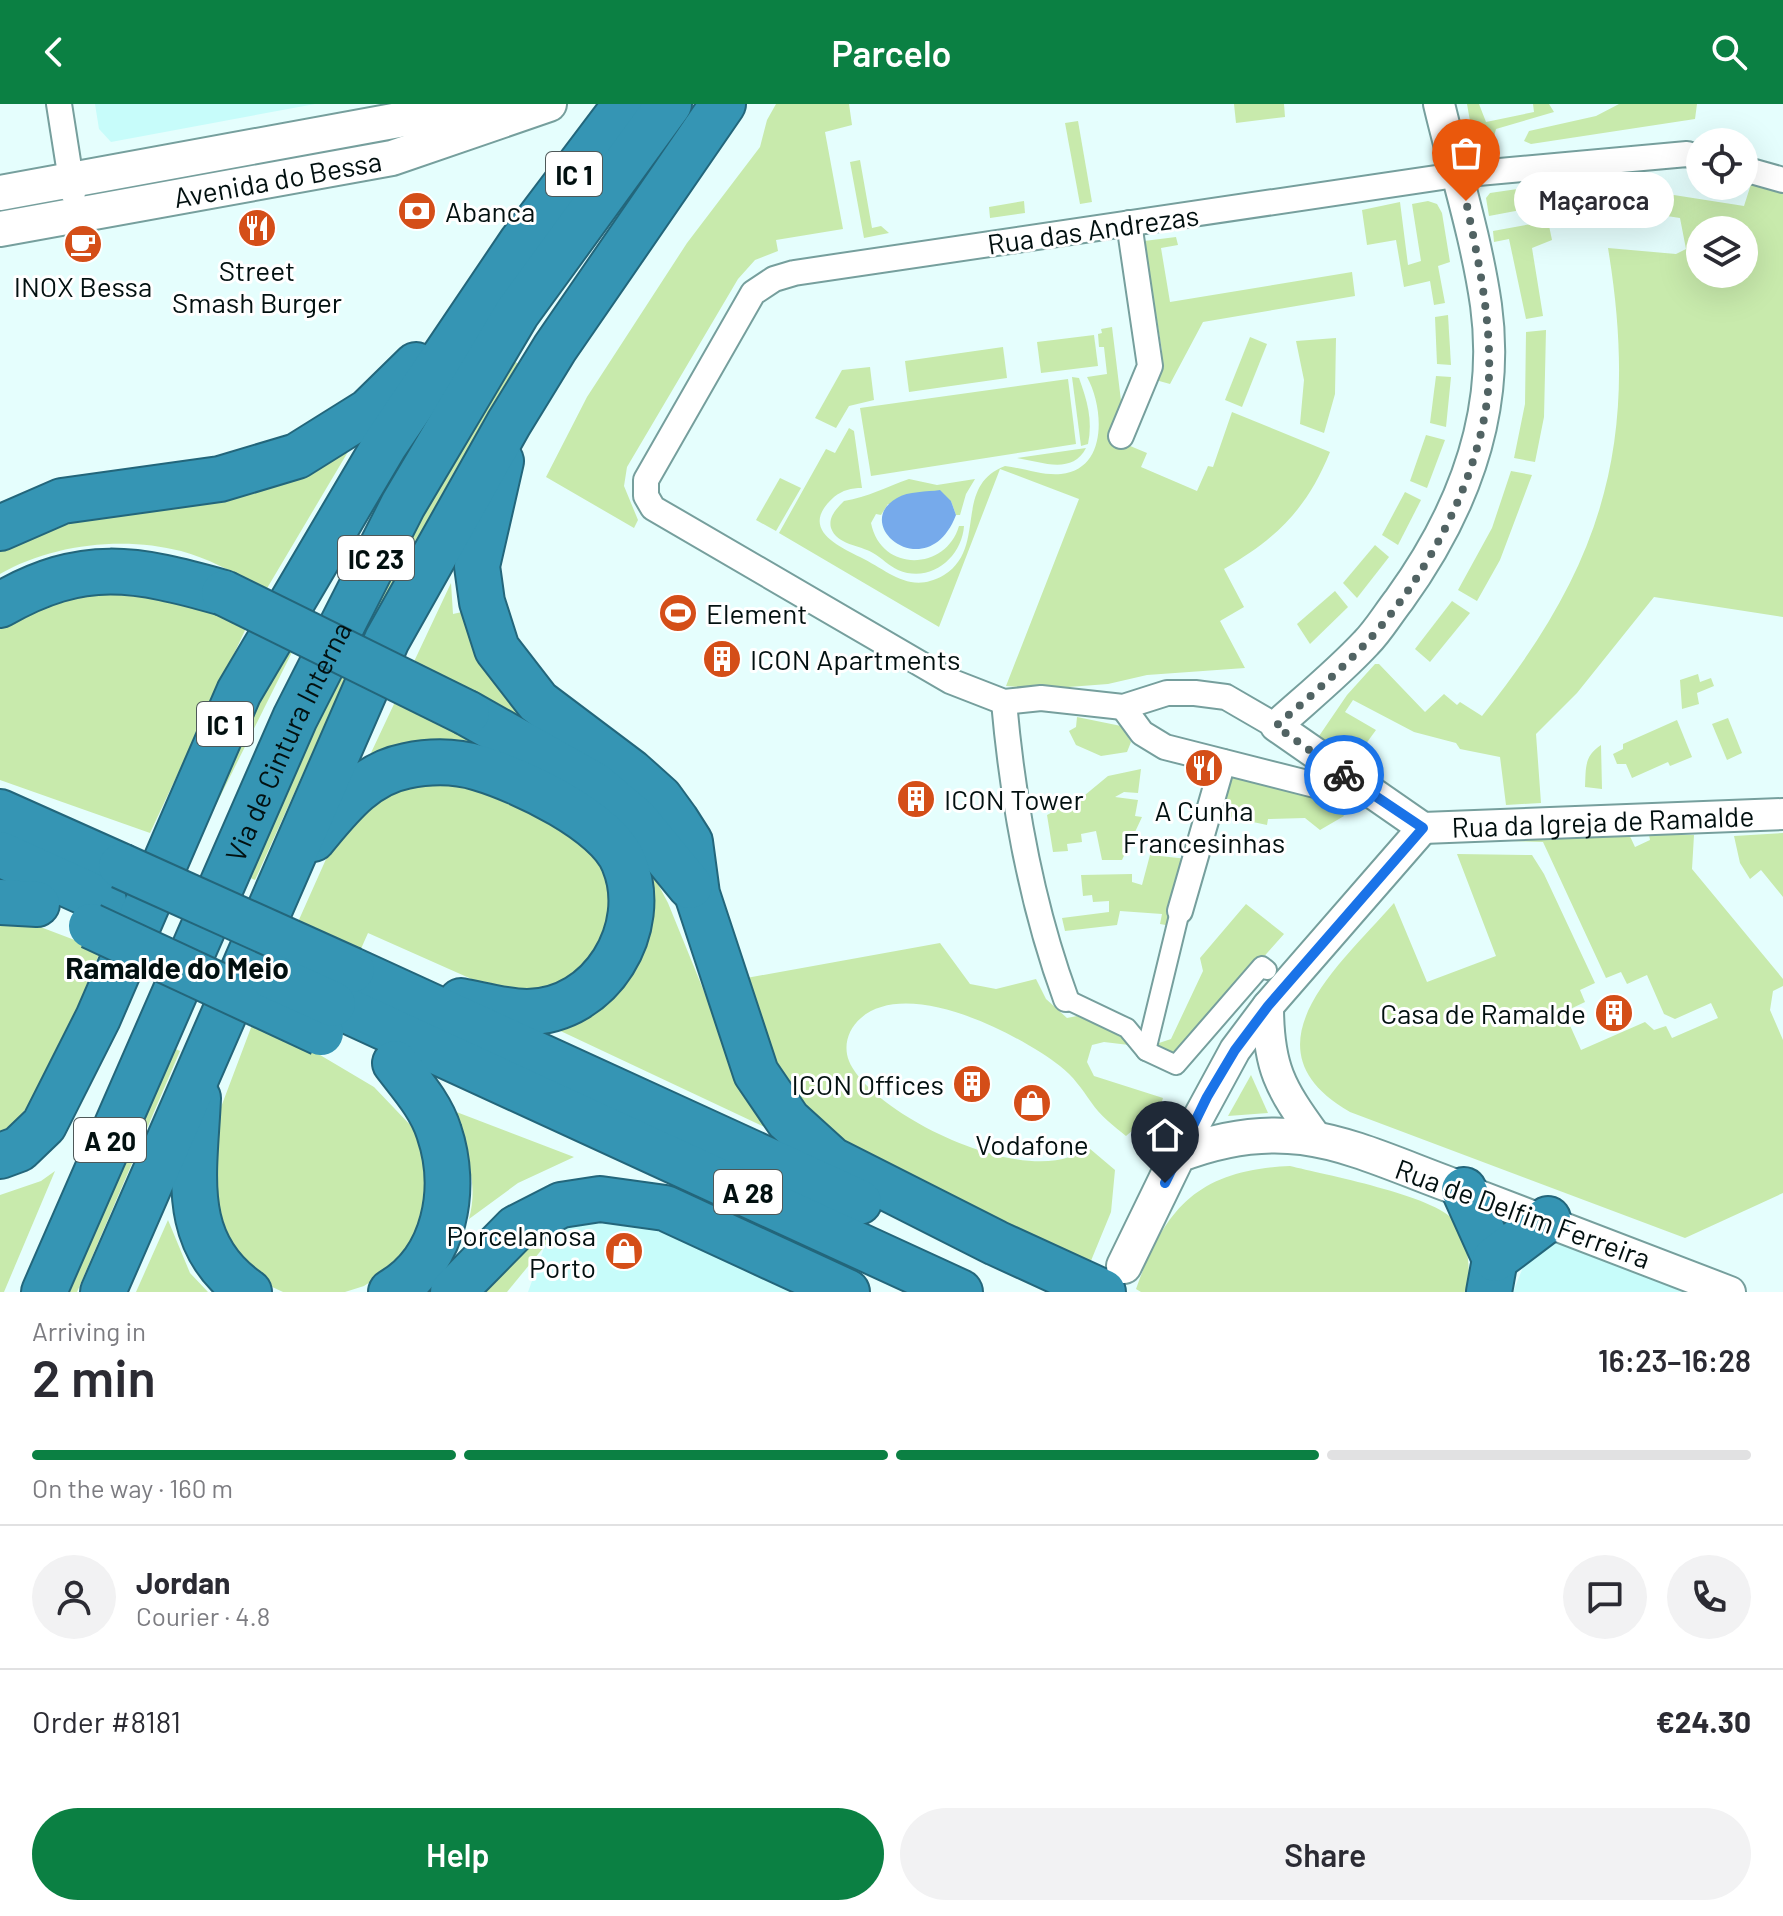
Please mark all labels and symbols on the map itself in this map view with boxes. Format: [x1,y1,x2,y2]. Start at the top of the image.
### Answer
pin [1432,119,1500,201]
street label: Avenida do Bessa [171,143,384,214]
road number: IC 1 [546,152,602,196]
callout: Maçaroca [1514,173,1674,229]
bank icon: Abanca [396,190,438,232]
place label: Abanca [445,194,535,228]
street label: Rua das Andrezas [985,197,1201,261]
restaurant icon: Street Smash Burger [236,207,278,249]
cafe icon: INOX Bessa [62,223,104,265]
place label: Street Smash Burger [172,253,342,319]
place label: INOX Bessa [14,269,152,303]
road number: IC 23 [338,536,414,580]
sports icon: Element [657,592,699,634]
place label: Element [706,596,807,630]
street label: Via de Cintura Interna [217,616,358,867]
building icon: ICON Apartments [701,638,743,680]
place label: ICON Apartments [750,642,960,676]
road number: IC 1 [197,702,253,746]
courier [1304,735,1384,815]
restaurant icon: A Cunha Francesinhas [1183,747,1225,789]
building icon: ICON Tower [895,778,937,820]
place label: ICON Tower [944,782,1084,816]
place label: A Cunha Francesinhas [1123,793,1285,859]
street label: Rua da Igreja de Ramalde [1451,798,1755,844]
district label: Ramalde do Meio [65,949,289,985]
building icon: Casa de Ramalde [1593,992,1635,1034]
place label: Casa de Ramalde [1380,996,1586,1030]
building icon: ICON Offices [951,1063,993,1105]
place label: ICON Offices [791,1067,944,1101]
shop icon: Vodafone [1011,1082,1053,1124]
pin [1131,1101,1199,1183]
road number: A 20 [74,1118,146,1162]
place label: Vodafone [975,1127,1089,1161]
street label: Rua de Delfim Ferreira [1391,1151,1655,1275]
road number: A 28 [714,1170,782,1214]
place label: Porcelanosa Porto [447,1218,596,1284]
shop icon: Porcelanosa Porto [603,1230,645,1272]

